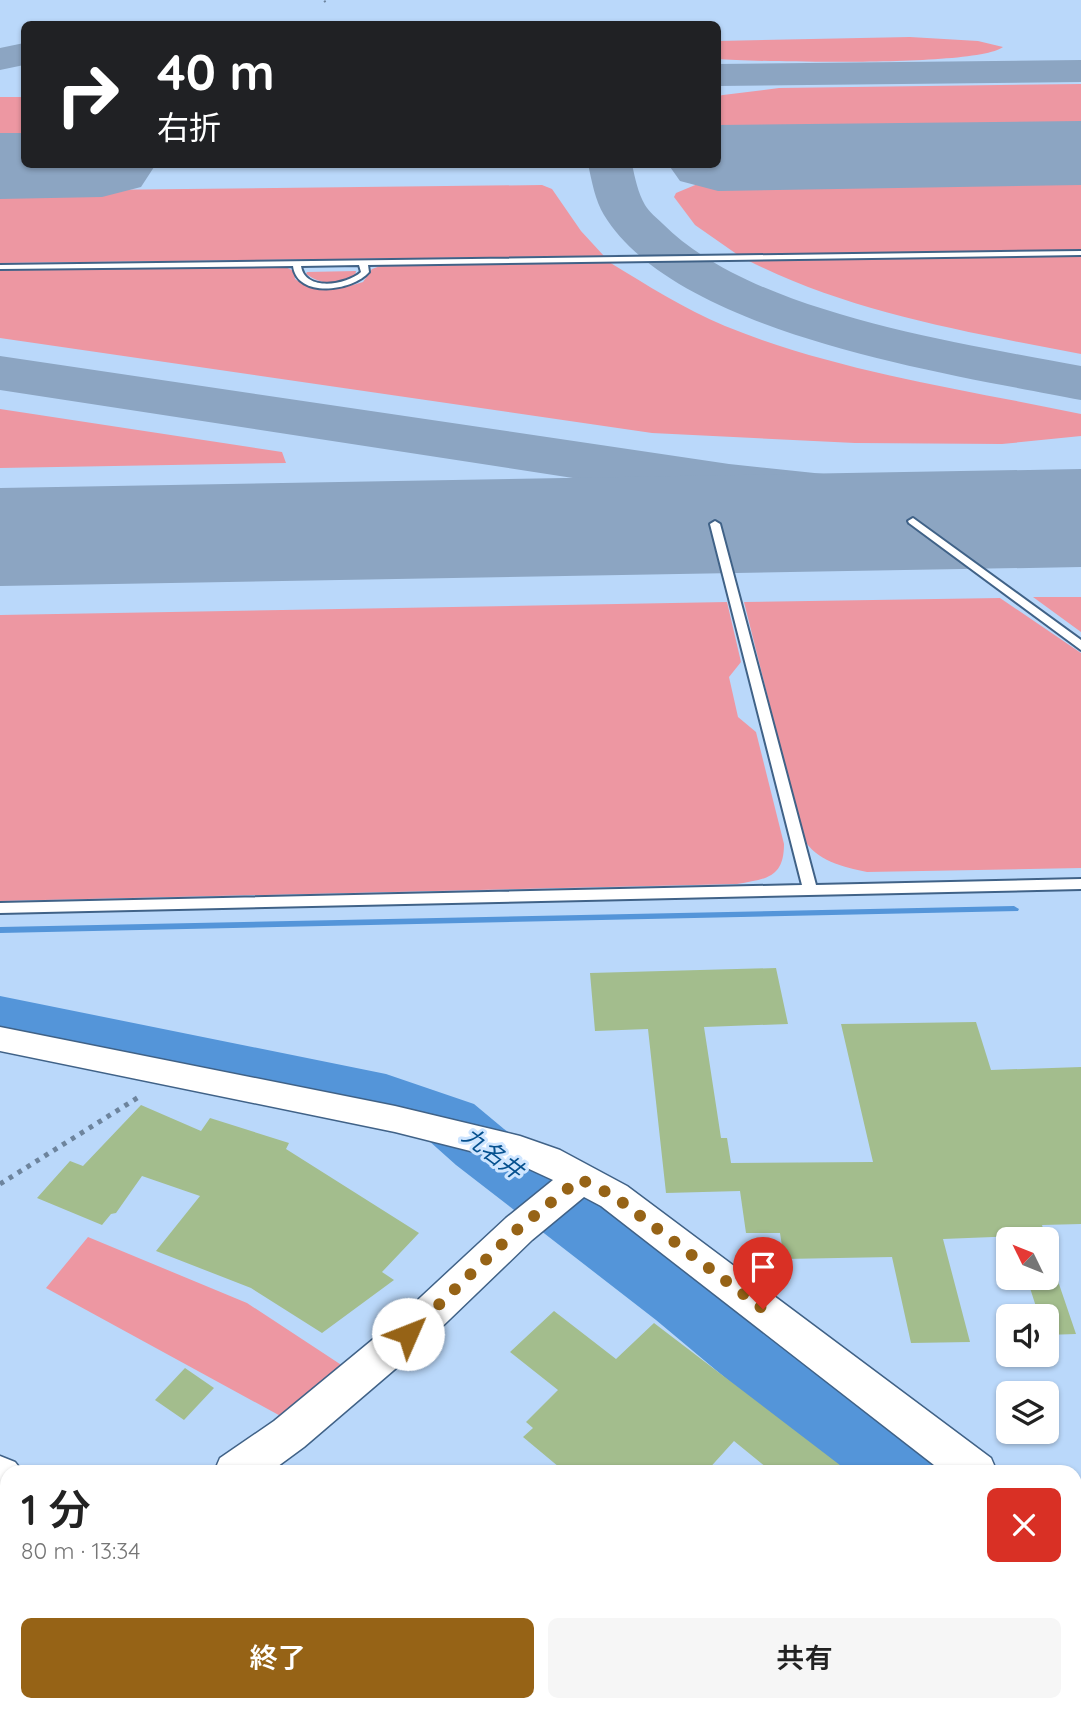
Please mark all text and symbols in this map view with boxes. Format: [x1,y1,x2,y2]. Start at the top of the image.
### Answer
text: 40 m [157,41,275,102]
icon: right [42,49,133,140]
text: 右折 [157,107,221,147]
water label: 九名井 [457,1120,531,1186]
north arrow [996,1227,1059,1290]
map controls [996,1227,1059,1444]
pin [733,1237,793,1309]
icon: arrive [744,1248,782,1286]
position arrow [371,1297,445,1371]
button: sound [996,1304,1059,1367]
button: layers [996,1381,1059,1444]
text: 1 分 [21,1483,91,1536]
button: close [987,1488,1061,1562]
text: 80 m · 13:34 [21,1536,140,1565]
button: 終了 [21,1618,534,1698]
button: 共有 [548,1618,1061,1698]

